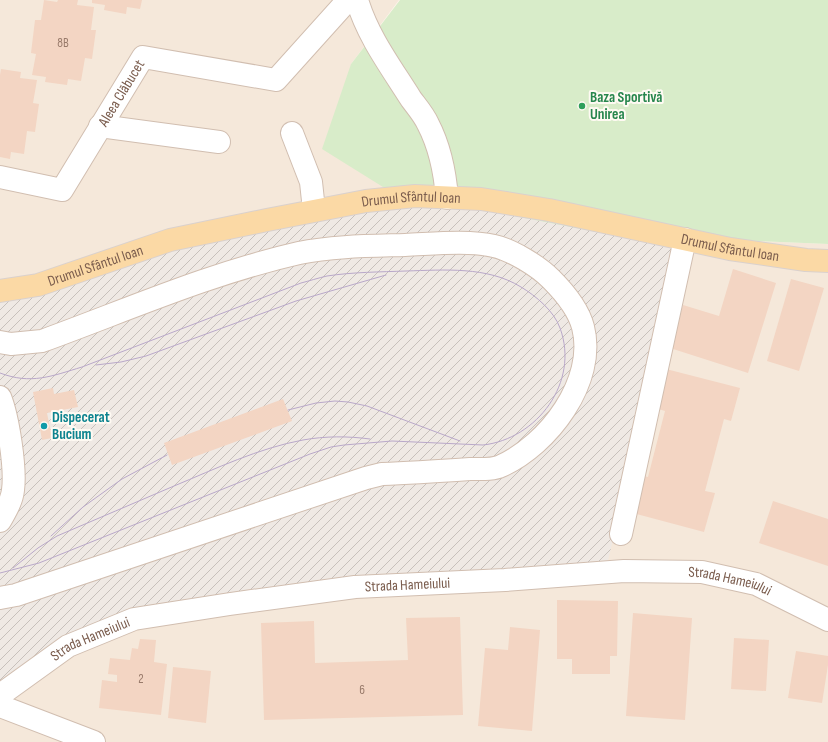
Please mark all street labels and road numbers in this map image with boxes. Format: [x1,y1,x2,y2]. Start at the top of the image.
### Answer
street label: Aleea Clăbucet [94,56,149,131]
street label: Drumul Sfântul Ioan [360,187,461,212]
street label: Drumul Sfântul Ioan [679,230,780,266]
street label: Drumul Sfântul Ioan [45,241,146,291]
street label: Strada Hameiului [688,563,775,600]
street label: Strada Hameiului [364,574,451,597]
street label: Strada Hameiului [47,613,133,666]

